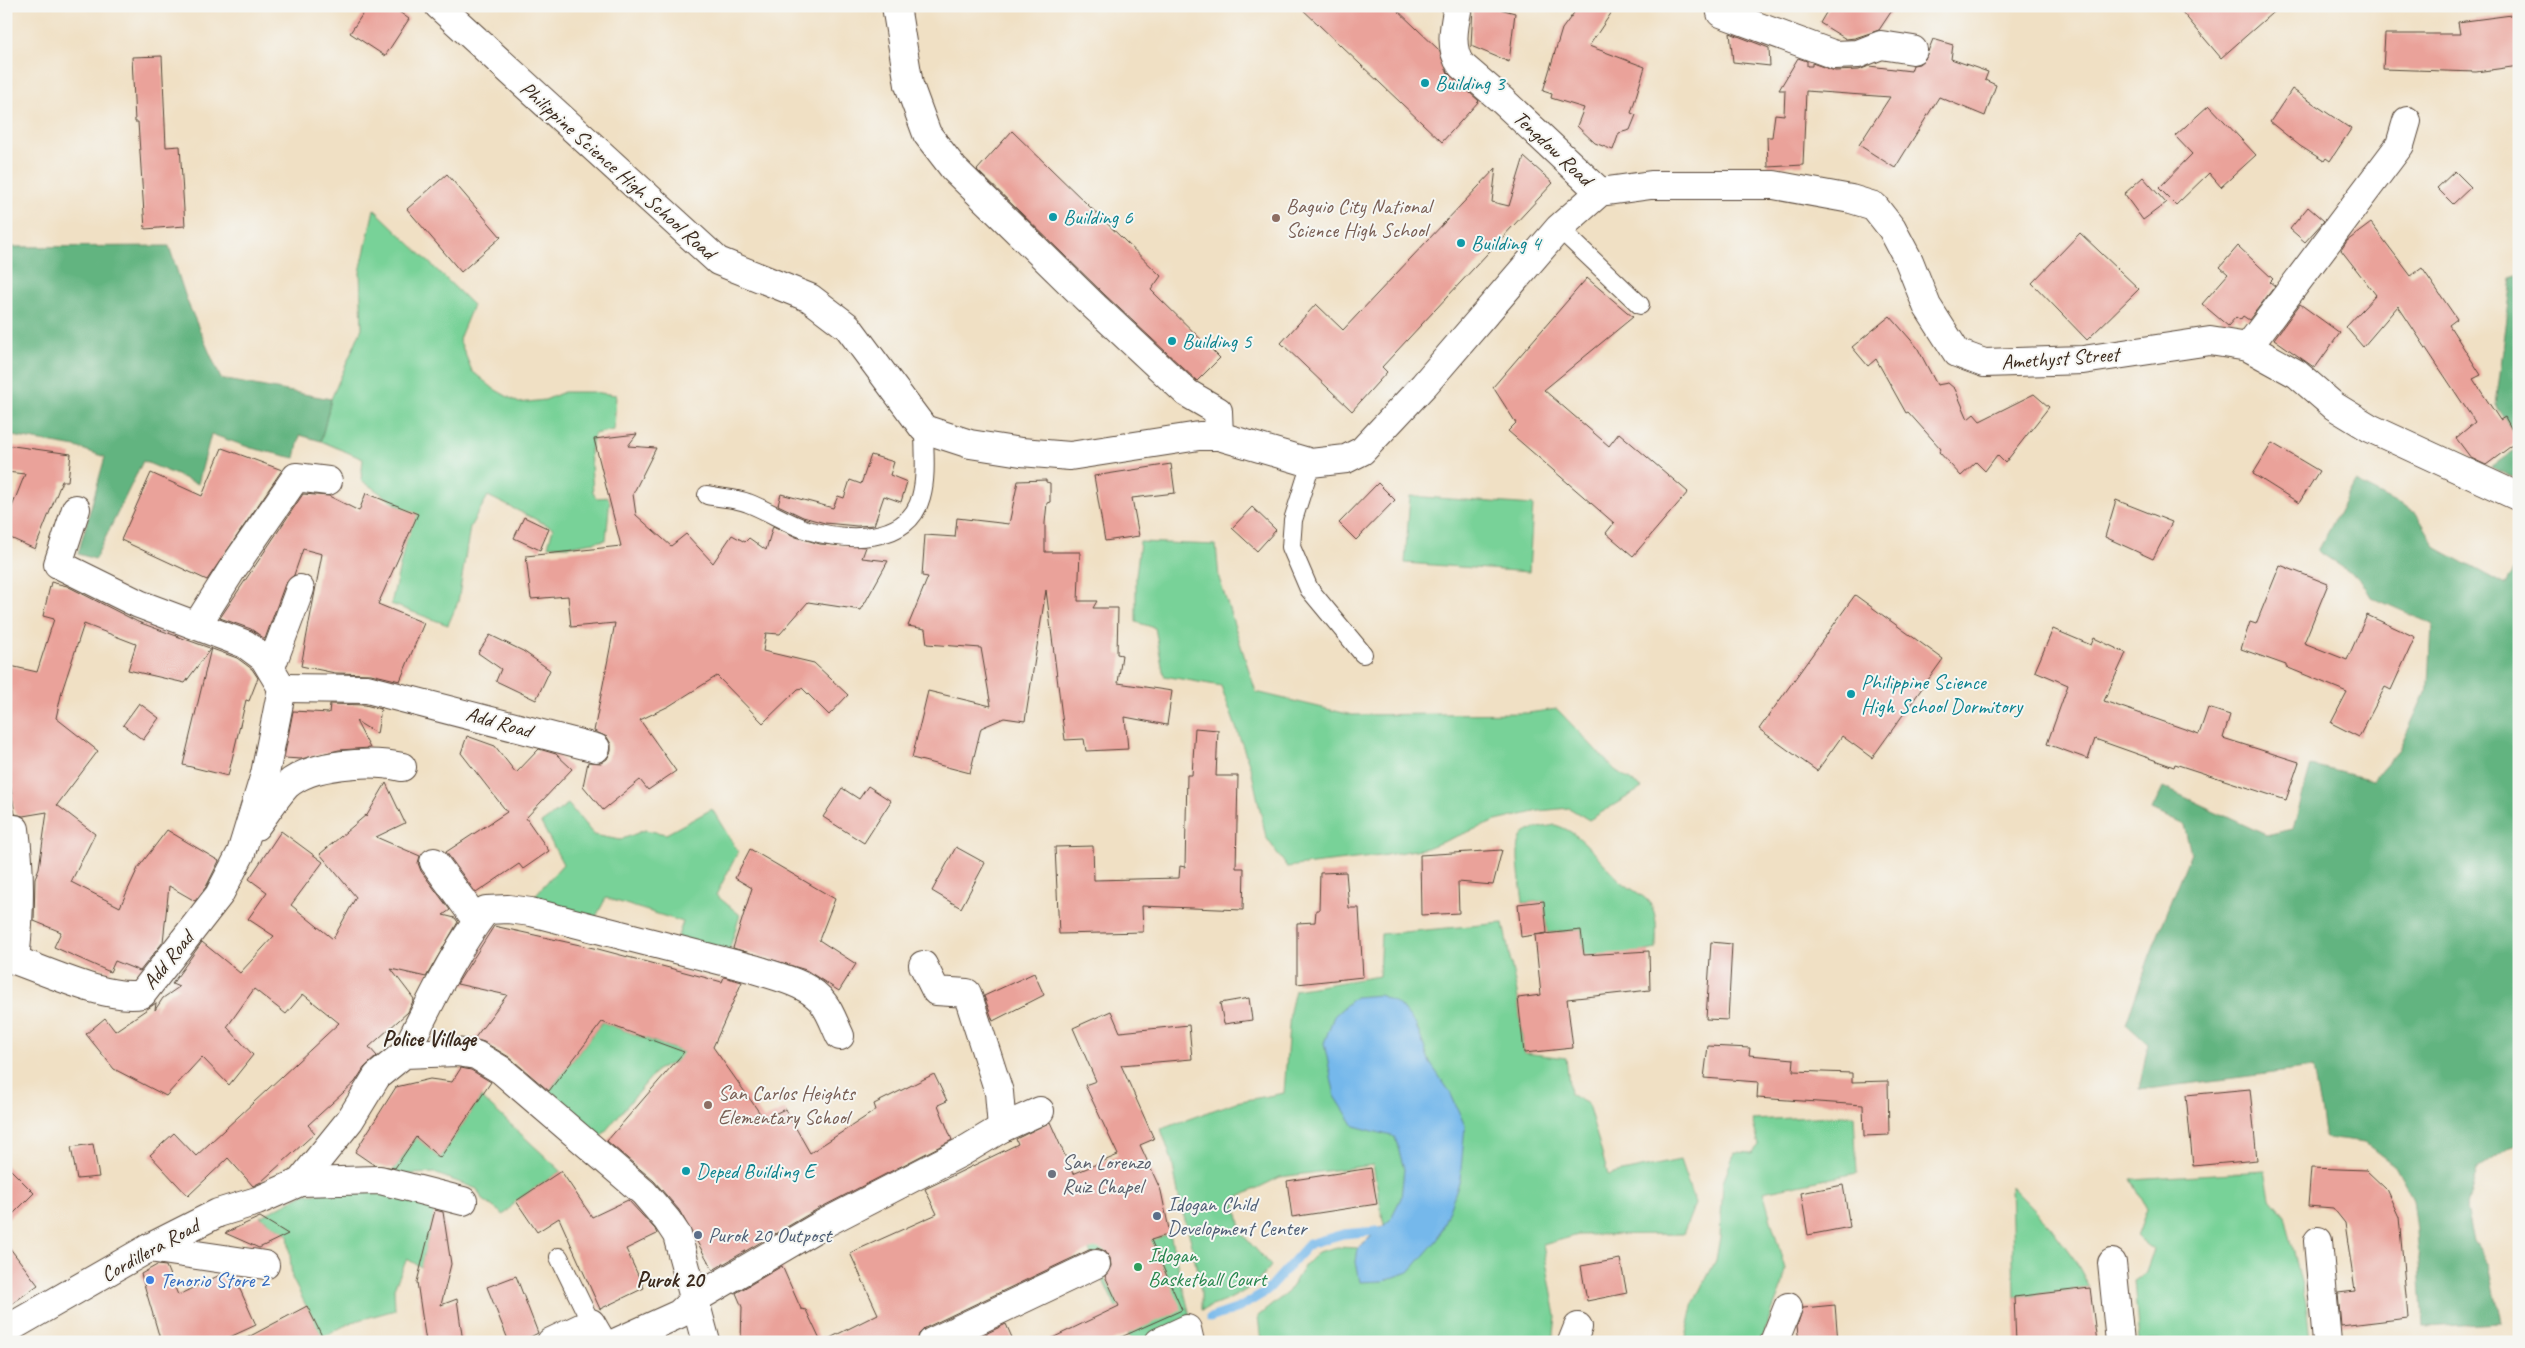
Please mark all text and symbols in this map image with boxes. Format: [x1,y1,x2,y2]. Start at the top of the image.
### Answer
place label: Building 3 [1435,70,1506,96]
street label: Philippine Science High School Road [515,75,724,267]
marker: Building 3 [1419,77,1431,89]
street label: Tengdow Road [1508,105,1601,194]
place label: Baguio City National Science High School [1286,193,1435,243]
place label: Building 6 [1063,204,1133,230]
marker: Building 6 [1047,211,1059,223]
marker: Baguio City National Science High School [1270,212,1282,224]
place label: Building 4 [1471,230,1543,256]
marker: Building 4 [1455,237,1467,249]
place label: Building 5 [1182,328,1253,354]
marker: Building 5 [1166,335,1178,347]
street label: Amethyst Street [2000,341,2123,375]
place label: Philippine Science High School Dormitory [1861,669,2024,719]
marker: Philippine Science High School Dormitory [1845,688,1857,700]
street label: Add Road [463,700,538,745]
street label: Add Road [137,924,201,994]
district label: Police Village [382,1025,478,1053]
place label: San Carlos Heights Elementary School [718,1080,857,1130]
marker: San Carlos Heights Elementary School [702,1099,714,1111]
place label: San Lorenzo Ruiz Chapel [1062,1149,1152,1199]
place label: Deped Building E [696,1158,817,1184]
marker: Deped Building E [680,1165,692,1177]
marker: San Lorenzo Ruiz Chapel [1046,1168,1058,1180]
place label: Idogan Child Development Center [1167,1191,1308,1241]
marker: Idogan Child Development Center [1151,1210,1163,1222]
street label: Cordillera Road [96,1211,206,1288]
place label: Purok 20 Outpost [708,1222,833,1248]
marker: Purok 20 Outpost [692,1229,704,1241]
place label: Idogan Basketball Court [1148,1242,1268,1292]
marker: Idogan Basketball Court [1132,1261,1144,1273]
district label: Purok 20 [636,1266,706,1294]
place label: Tenorio Store 2 [160,1267,270,1293]
marker: Tenorio Store 2 [144,1274,156,1286]

